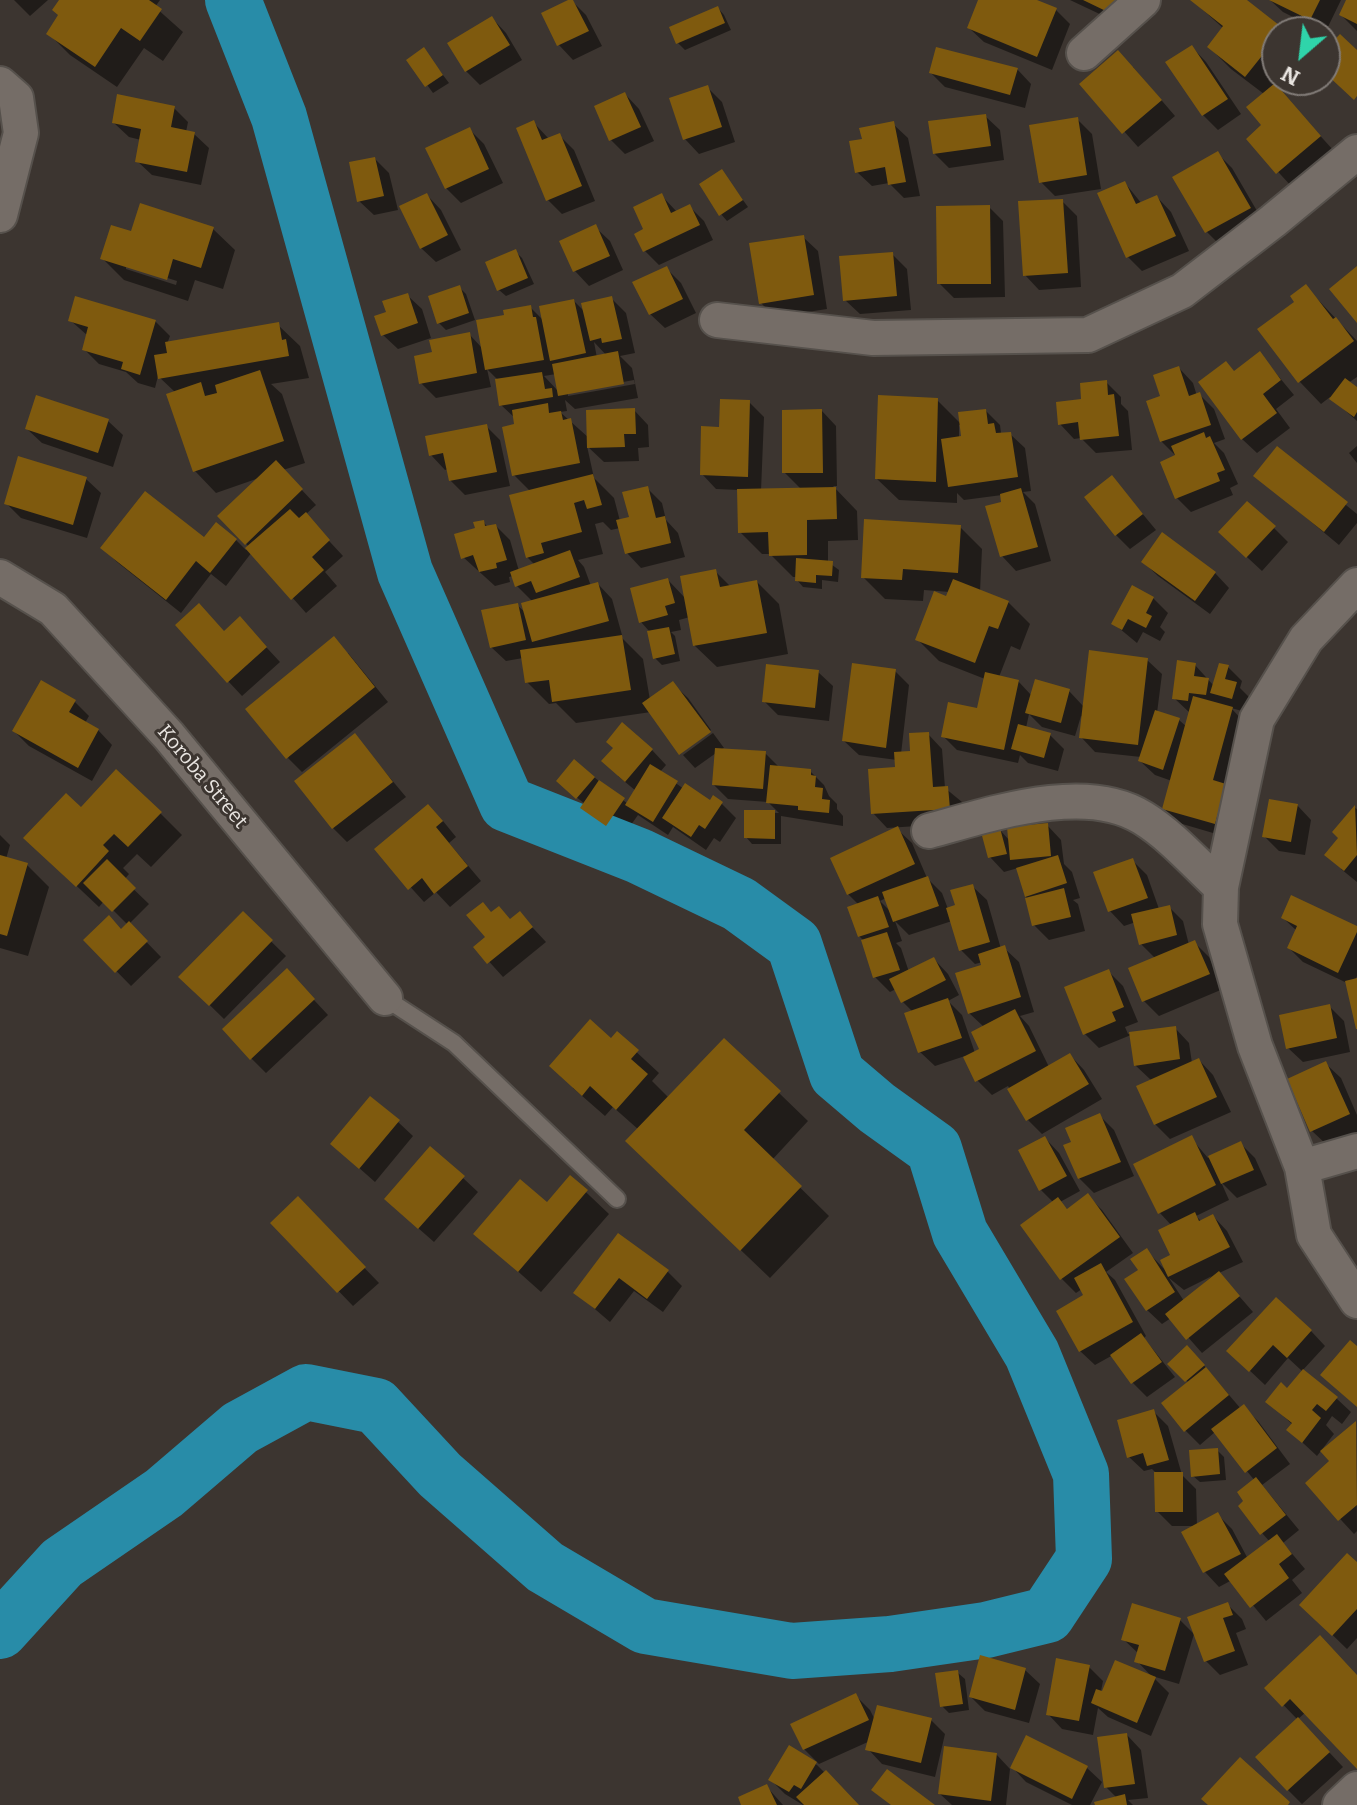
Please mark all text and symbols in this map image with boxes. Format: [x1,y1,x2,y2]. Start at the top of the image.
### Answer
north arrow [1261,16,1341,96]
text: N [1277,60,1304,92]
street label: Koroba Street [152,720,252,834]

